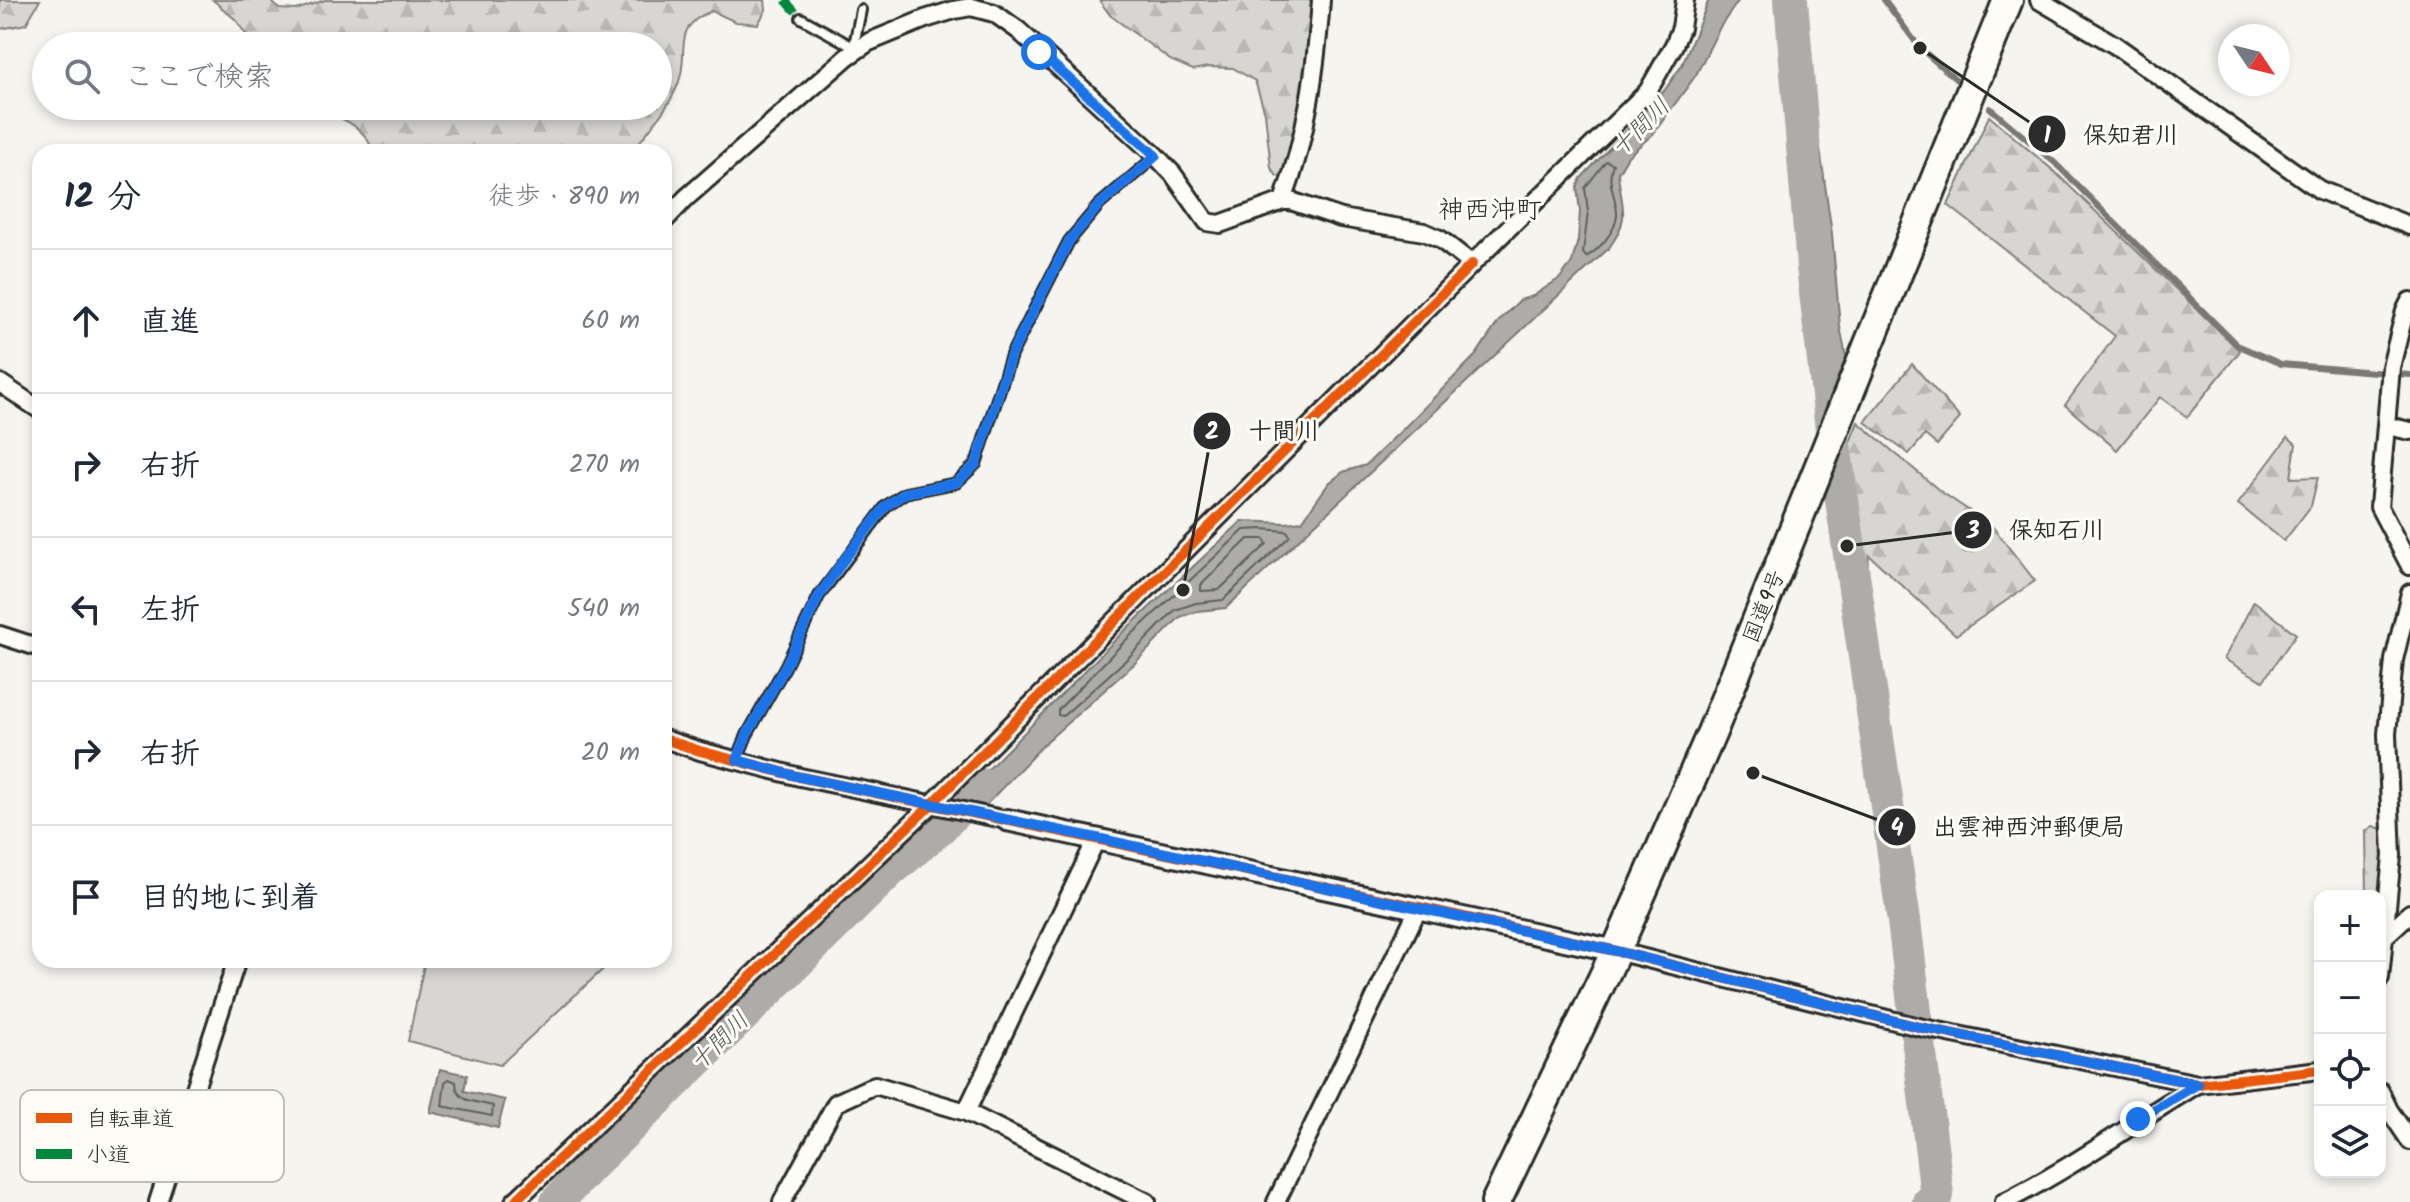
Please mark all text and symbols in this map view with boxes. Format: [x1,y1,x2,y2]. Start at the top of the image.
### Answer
north arrow [2218,24,2290,96]
search box [32,32,672,120]
route start [1021,34,1057,70]
icon: search [60,54,104,98]
text: ここで検索 [124,54,274,102]
water label: 十間川 [1602,89,1680,167]
callout: 保知君川 [2027,110,2195,158]
text: 1 [2043,117,2051,156]
text: 保知君川 [2083,117,2179,156]
text: 12 分 [64,171,141,225]
text: 徒歩 · 890 m [489,176,640,218]
district label: 神西沖町 [1438,190,1542,232]
icon: ahead [64,299,108,343]
text: 直進 [140,299,200,347]
text: 60 m [581,300,640,342]
callout: 十間川 [1192,407,1336,455]
text: 2 [1205,413,1219,452]
text: 十間川 [1248,413,1320,452]
icon: right [64,443,108,487]
text: 右折 [140,443,200,491]
text: 270 m [569,444,640,486]
callout: 保知石川 [1953,506,2121,554]
text: 3 [1965,512,1980,551]
text: 保知石川 [2009,512,2105,551]
street label: 国道9号 [1735,565,1796,649]
icon: left [64,587,108,631]
text: 左折 [140,587,200,635]
text: 540 m [568,588,640,630]
icon: right [64,731,108,775]
text: 右折 [140,731,200,779]
text: 20 m [581,732,640,774]
callout: 出雲神西沖郵便局 [1877,803,2141,851]
text: 4 [1890,809,1904,848]
text: 出雲神西沖郵便局 [1933,809,2125,848]
icon: arrive [64,875,108,919]
text: 目的地に到着 [140,875,320,923]
map controls [2314,890,2386,1178]
button: + [2314,890,2386,962]
button: − [2314,962,2386,1034]
water label: 十間川 [681,1003,759,1081]
button: locate [2314,1034,2386,1106]
legend [20,1090,284,1182]
route end [2120,1101,2156,1137]
text: 自転車道 [86,1103,174,1138]
button: layers [2314,1106,2386,1178]
text: 小道 [86,1139,130,1174]

